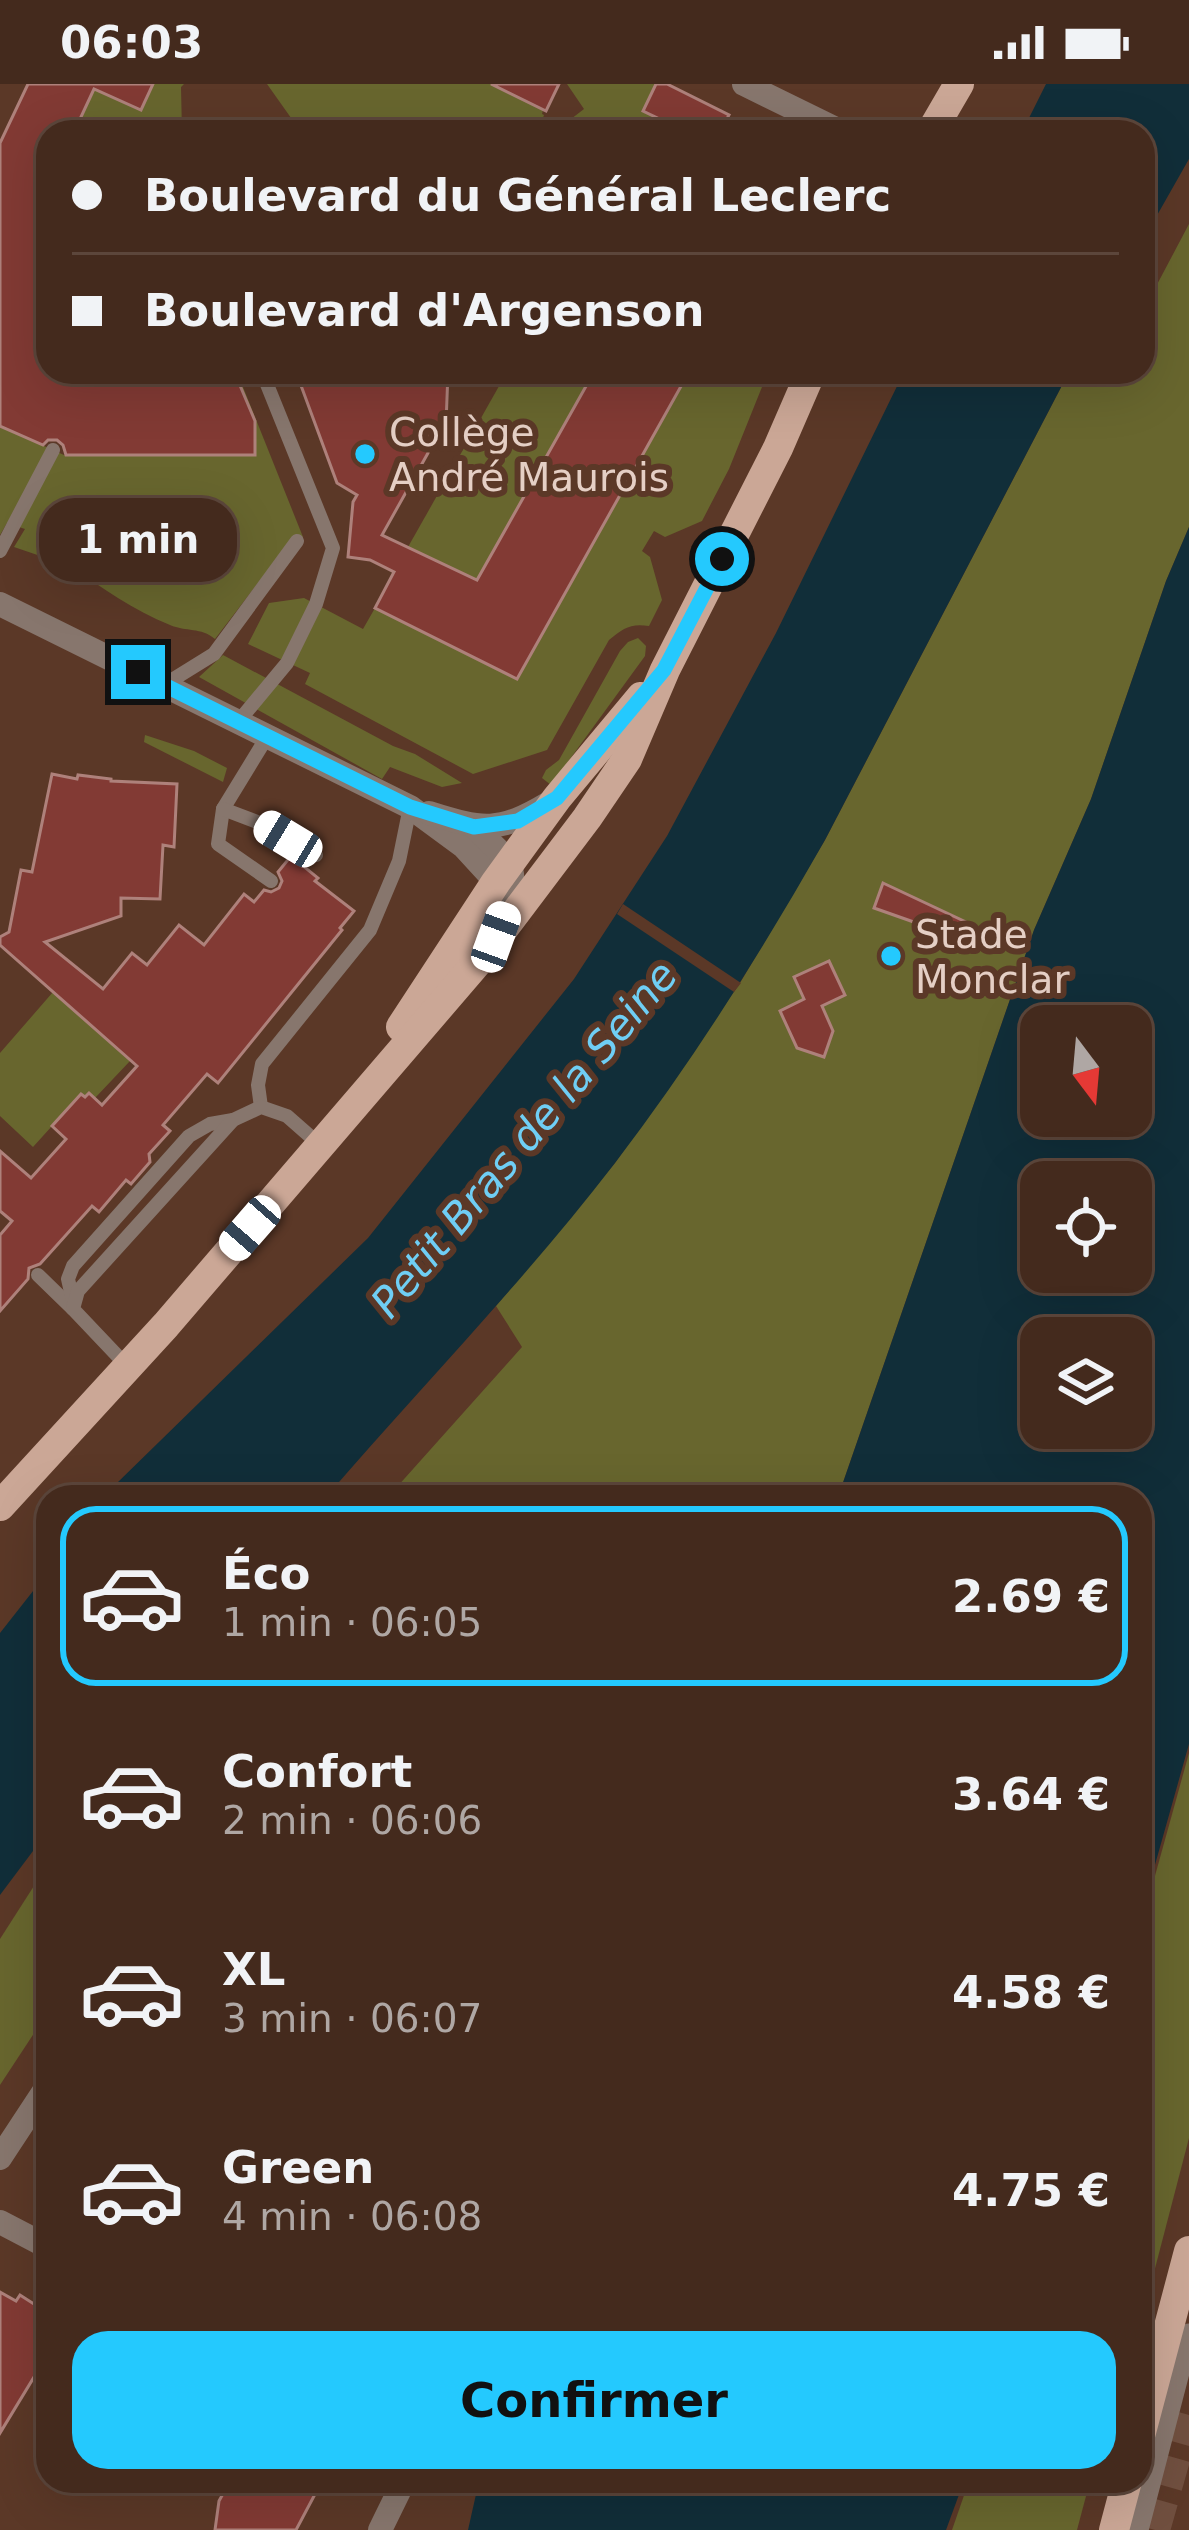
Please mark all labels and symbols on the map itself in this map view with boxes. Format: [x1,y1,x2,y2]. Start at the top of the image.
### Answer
place label: Collège André Maurois [389,410,669,500]
marker: Collège André Maurois [352,441,378,467]
callout: 1 min [39,498,237,582]
route start [695,532,749,586]
route end [111,645,165,699]
car [248,805,328,873]
car [467,897,525,977]
place label: Stade Monclar [915,912,1070,1002]
marker: Stade Monclar [878,943,904,969]
water label: Petit Bras de la Seine [361,951,687,1327]
north arrow [1020,1005,1152,1137]
car [213,1189,287,1267]

